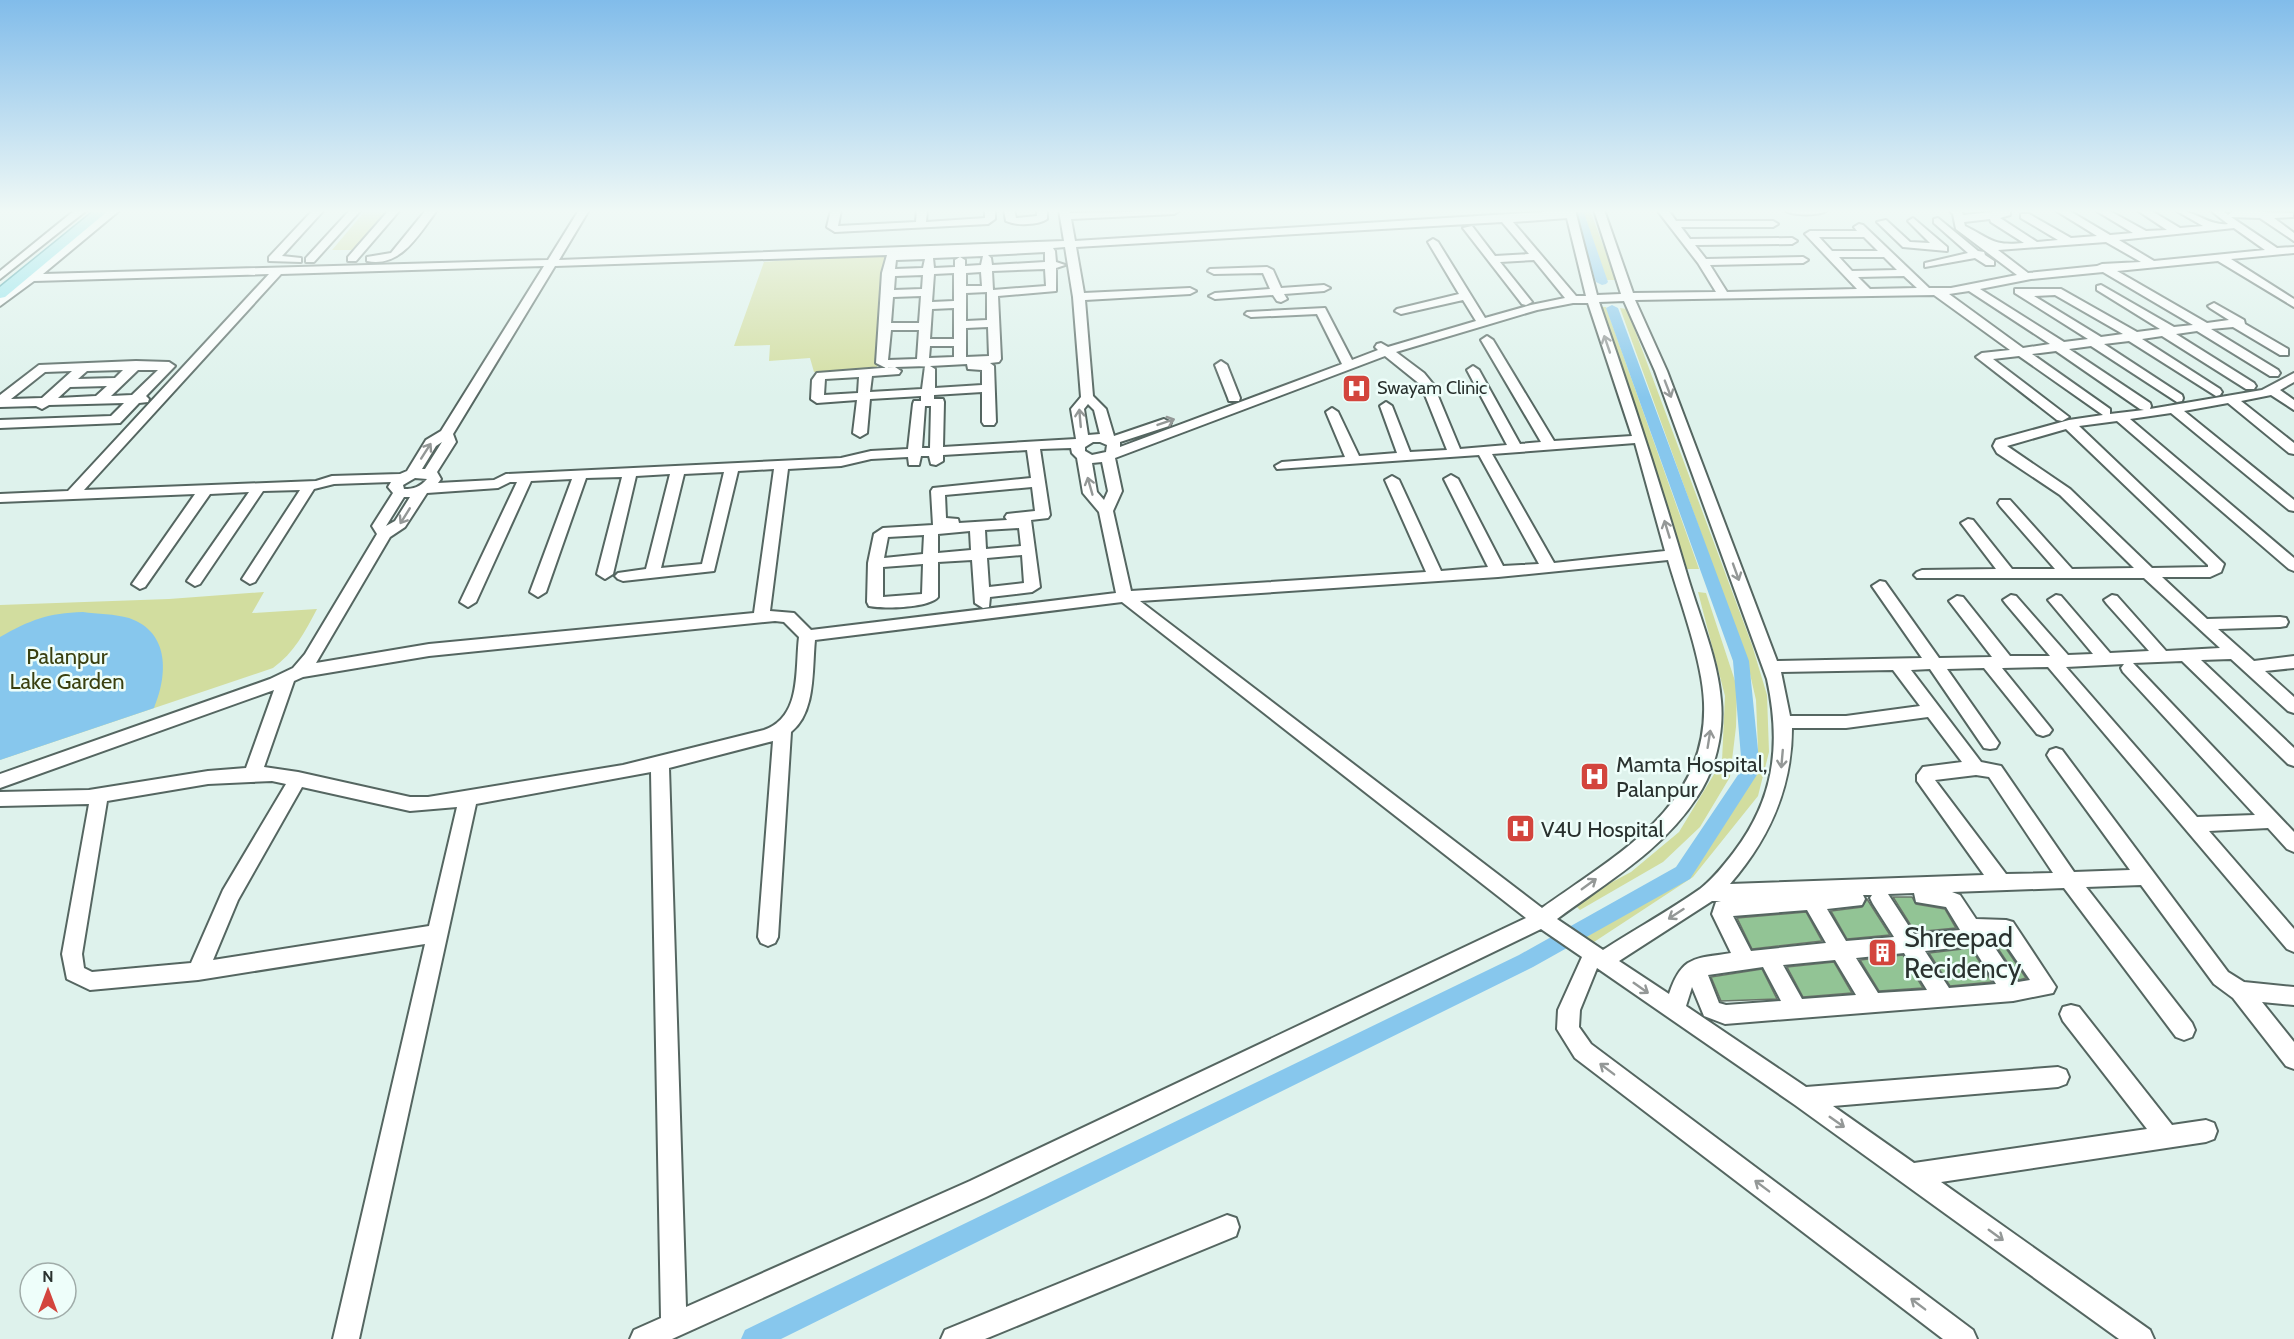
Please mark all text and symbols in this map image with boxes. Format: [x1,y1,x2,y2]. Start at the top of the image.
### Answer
one-way arrow [1601,335,1612,354]
hospital icon: Swayam Clinic [1340,372,1372,404]
place label: Swayam Clinic [1377,377,1487,399]
one-way arrow [1663,380,1674,398]
one-way arrow [1074,408,1085,428]
one-way arrow [1156,416,1175,427]
one-way arrow [420,443,432,460]
one-way arrow [1084,477,1095,496]
one-way arrow [399,507,411,524]
one-way arrow [1661,520,1672,539]
one-way arrow [1731,562,1742,581]
park label: Palanpur Lake Garden [10,643,124,695]
one-way arrow [1704,730,1715,749]
one-way arrow [1776,749,1787,768]
place label: Mamta Hospital, Palanpur [1616,751,1768,803]
hospital icon: Mamta Hospital, Palanpur [1579,761,1611,793]
hospital icon: V4U Hospital [1504,813,1536,845]
place label: V4U Hospital [1541,816,1665,843]
one-way arrow [1581,878,1597,891]
one-way arrow [1668,908,1685,920]
place label: Shreepad Recidency [1904,921,2022,985]
building icon: Shreepad Recidency [1867,937,1899,969]
one-way arrow [1632,982,1649,994]
one-way arrow [1599,1062,1615,1075]
one-way arrow [1828,1116,1844,1128]
one-way arrow [1754,1180,1770,1193]
one-way arrow [1987,1229,2003,1241]
north arrow [18,1261,78,1321]
text: N [42,1267,54,1286]
one-way arrow [1910,1297,1926,1310]

